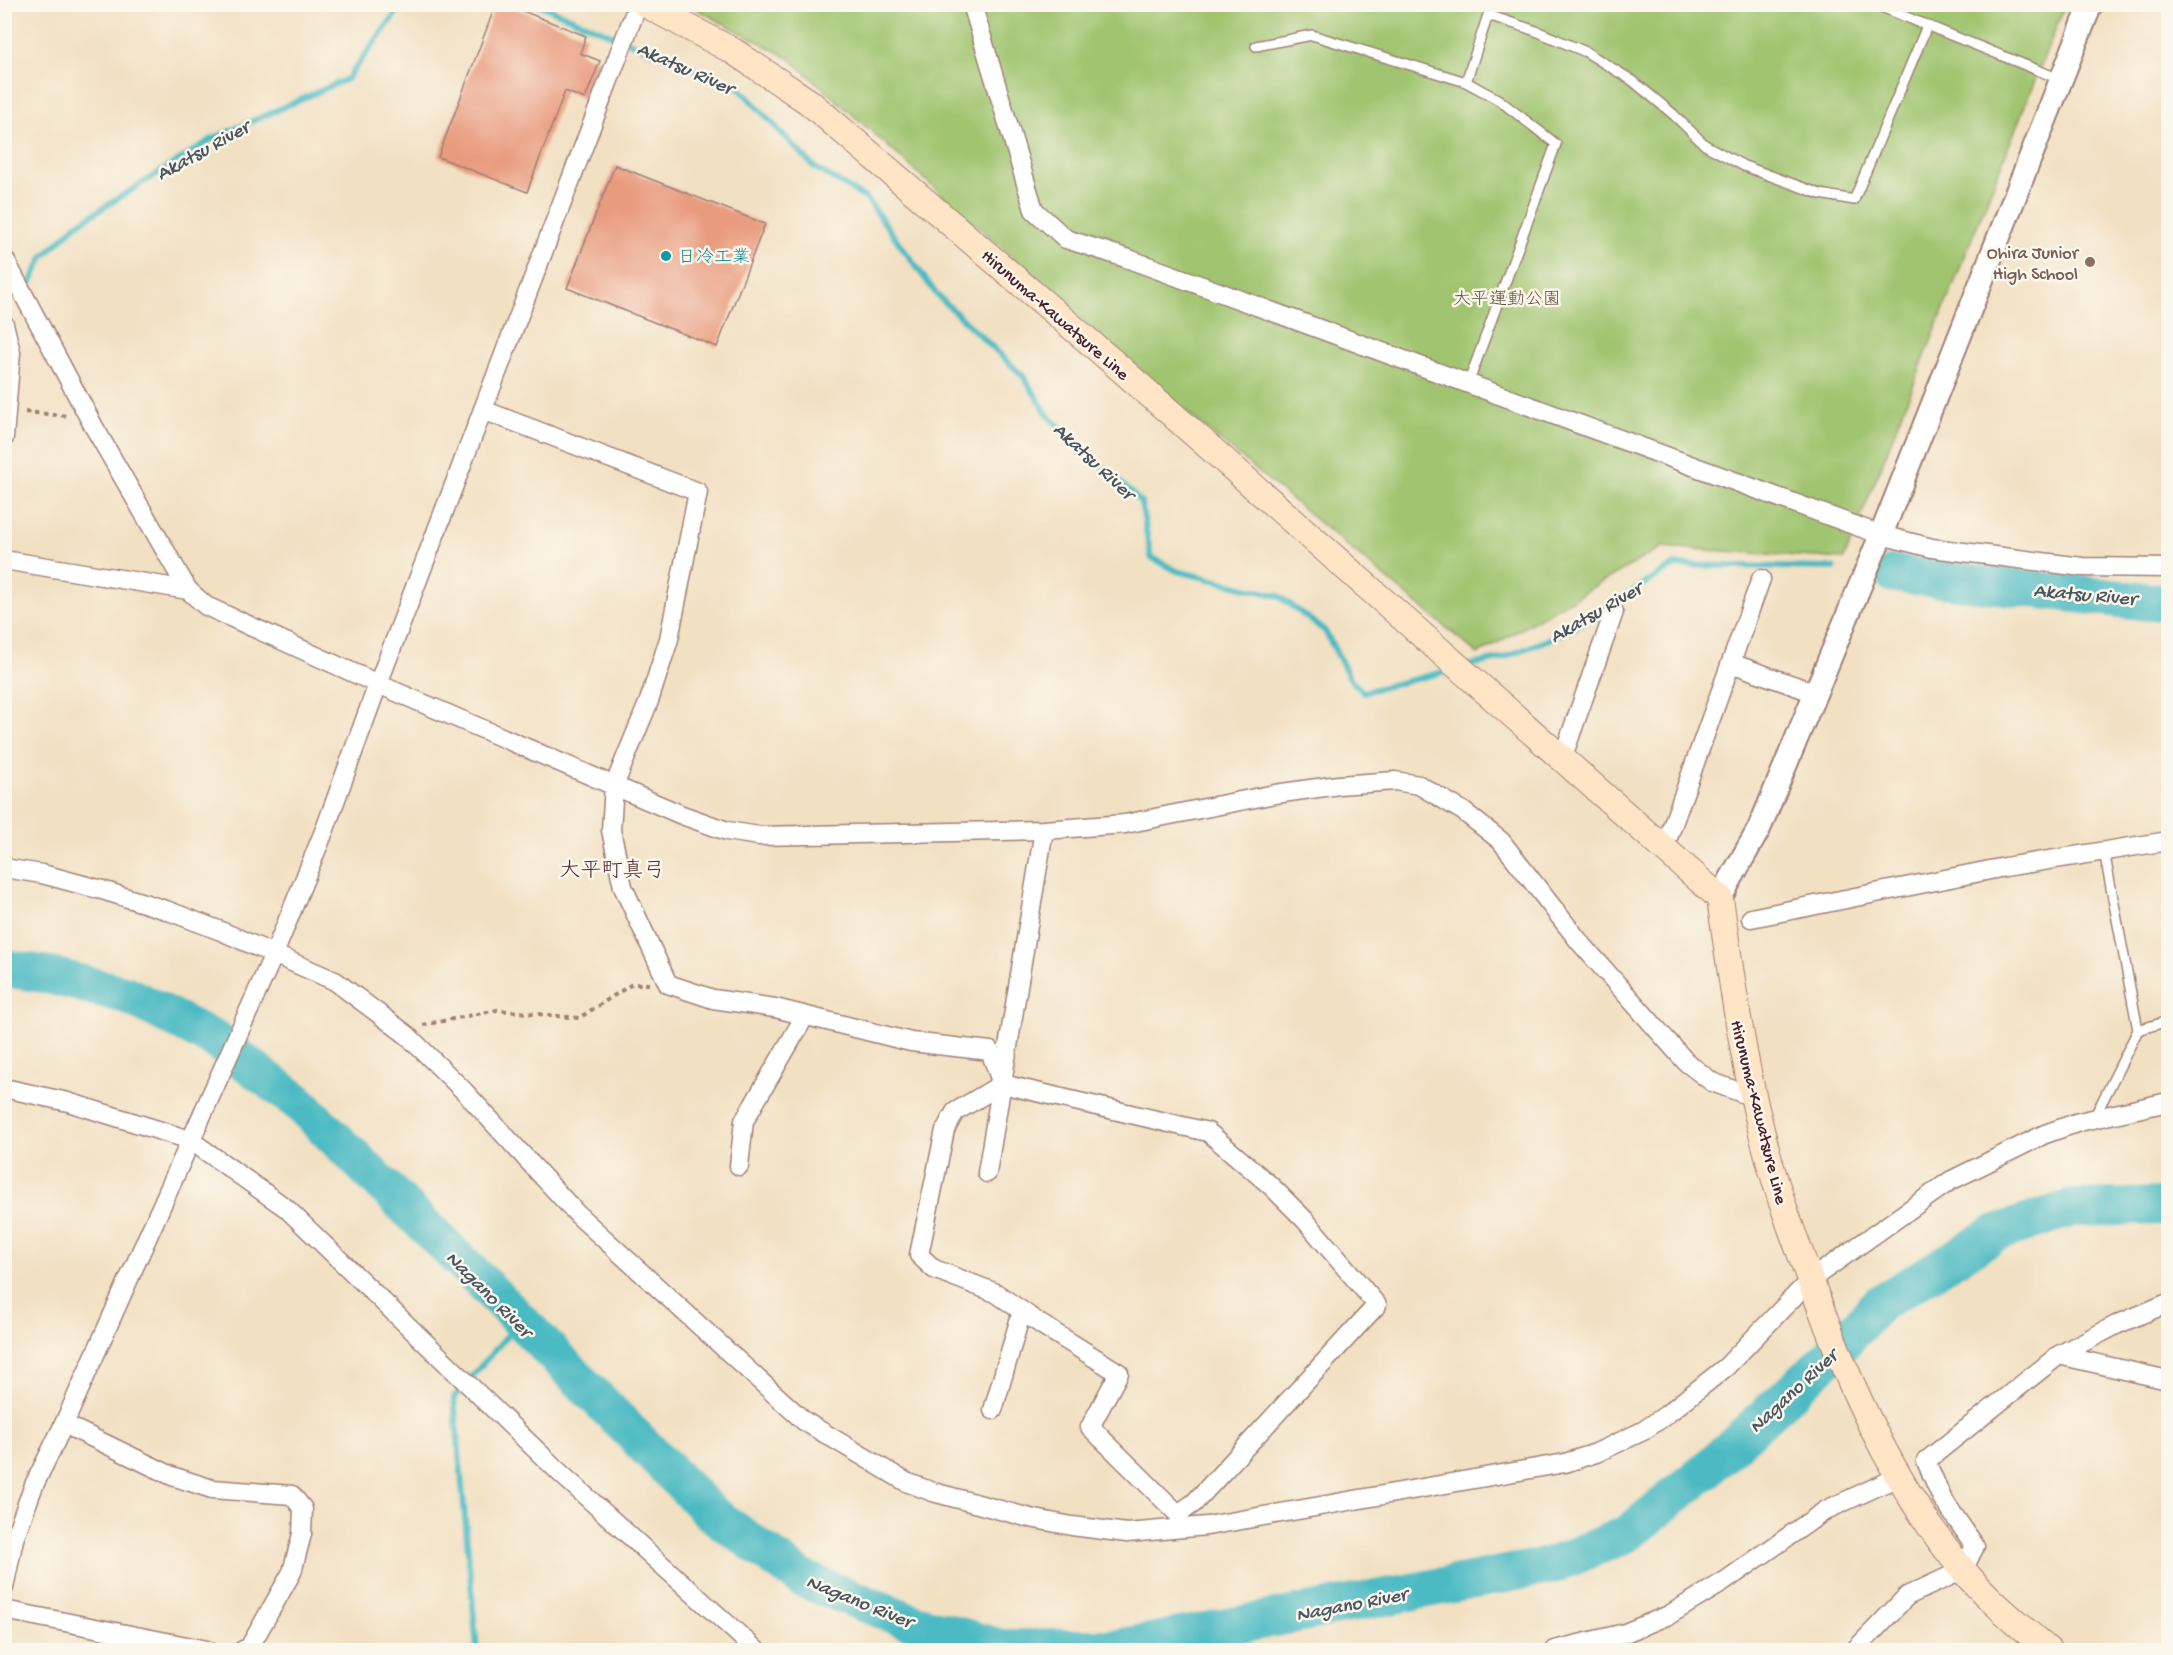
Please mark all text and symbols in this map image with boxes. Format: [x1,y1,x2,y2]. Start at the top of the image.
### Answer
water label: Akatsu River [633,39,740,103]
water label: Akatsu River [153,115,258,187]
place label: Ohira Junior High School [1987,244,2080,286]
street label: Hirunuma-Kawatsure Line [976,246,1133,386]
place label: 日冷工業 [678,247,750,269]
marker: 日冷工業 [659,249,673,263]
marker: Ohira Junior High School [2083,255,2097,269]
park label: 大平運動公園 [1453,289,1561,311]
water label: Akatsu River [1047,419,1141,509]
water label: Akatsu River [1547,576,1650,650]
water label: Akatsu River [2033,581,2141,613]
district label: 大平町真弓 [560,858,665,885]
street label: Hirunuma-Kawatsure Line [1725,1018,1791,1207]
water label: Nagano River [440,1248,538,1346]
water label: Nagano River [1745,1343,1846,1439]
water label: Nagano River [802,1572,919,1636]
water label: Nagano River [1294,1584,1413,1628]

